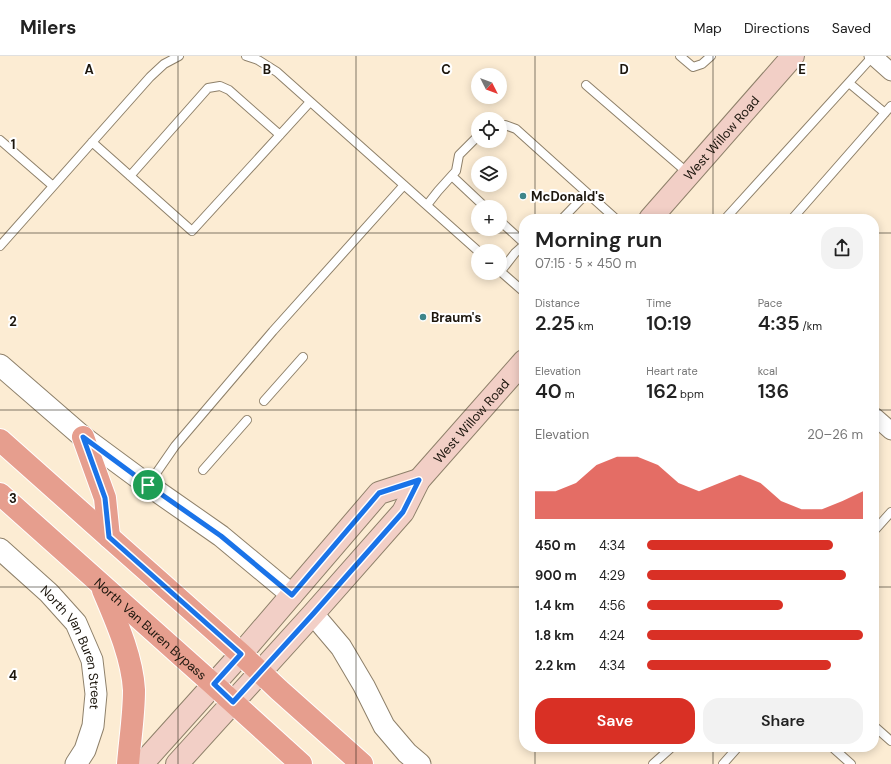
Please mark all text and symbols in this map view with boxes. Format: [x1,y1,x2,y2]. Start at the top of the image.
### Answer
text: Milers [20,15,76,40]
text: Map [694,19,722,37]
text: Directions [744,19,810,37]
text: Saved [832,19,871,37]
text: A [84,61,94,78]
text: B [263,61,271,78]
text: C [441,61,451,78]
text: D [619,61,629,78]
text: E [798,61,806,78]
north arrow [471,68,507,104]
map controls [471,68,507,280]
street label: West Willow Road [680,92,763,184]
button: locate [471,112,507,148]
text: 1 [11,136,15,153]
button: layers [471,156,507,192]
place label: McDonald's [531,188,605,205]
marker: McDonald's [518,191,528,201]
button: + [471,200,507,236]
text: Morning run [535,225,662,254]
button: share [821,227,863,269]
button: − [471,244,507,280]
text: 07:15 · 5 × 450 m [535,255,637,272]
text: Distance [535,296,580,310]
text: Time [646,296,671,310]
text: Pace [758,296,782,310]
place label: Braum's [431,309,481,326]
text: 2.25 [535,310,575,336]
text: 10:19 [646,310,692,336]
text: 4:35 [758,310,800,336]
marker: Braum's [418,312,428,322]
text: 2 [9,313,17,330]
text: km [575,319,593,333]
text: /km [800,319,822,333]
text: Elevation [535,364,581,378]
text: Heart rate [646,364,698,378]
text: kcal [758,364,778,378]
street label: West Willow Road [430,376,513,467]
text: 40 [535,378,562,404]
text: 162 [646,378,677,404]
text: 136 [758,378,789,404]
text: m [562,387,574,401]
text: bpm [677,387,704,401]
text: Elevation [535,426,589,443]
text: 20–26 m [807,426,863,443]
pin [131,468,165,502]
icon: arrive [137,474,159,496]
text: 3 [9,490,17,507]
text: 450 m [535,537,576,554]
text: 4:34 [599,537,625,554]
text: 900 m [535,567,577,584]
text: 4:29 [599,567,625,584]
street label: North Van Buren Bypass [91,574,210,684]
street label: North Van Buren Street [37,582,104,710]
text: 1.4 km [535,597,574,614]
text: 4:56 [599,597,626,614]
text: 1.8 km [535,627,574,644]
text: 4:24 [599,627,625,644]
text: 2.2 km [535,657,576,674]
text: 4:34 [599,657,625,674]
text: 4 [9,667,17,684]
button: Save [535,698,695,744]
button: Share [703,698,863,744]

